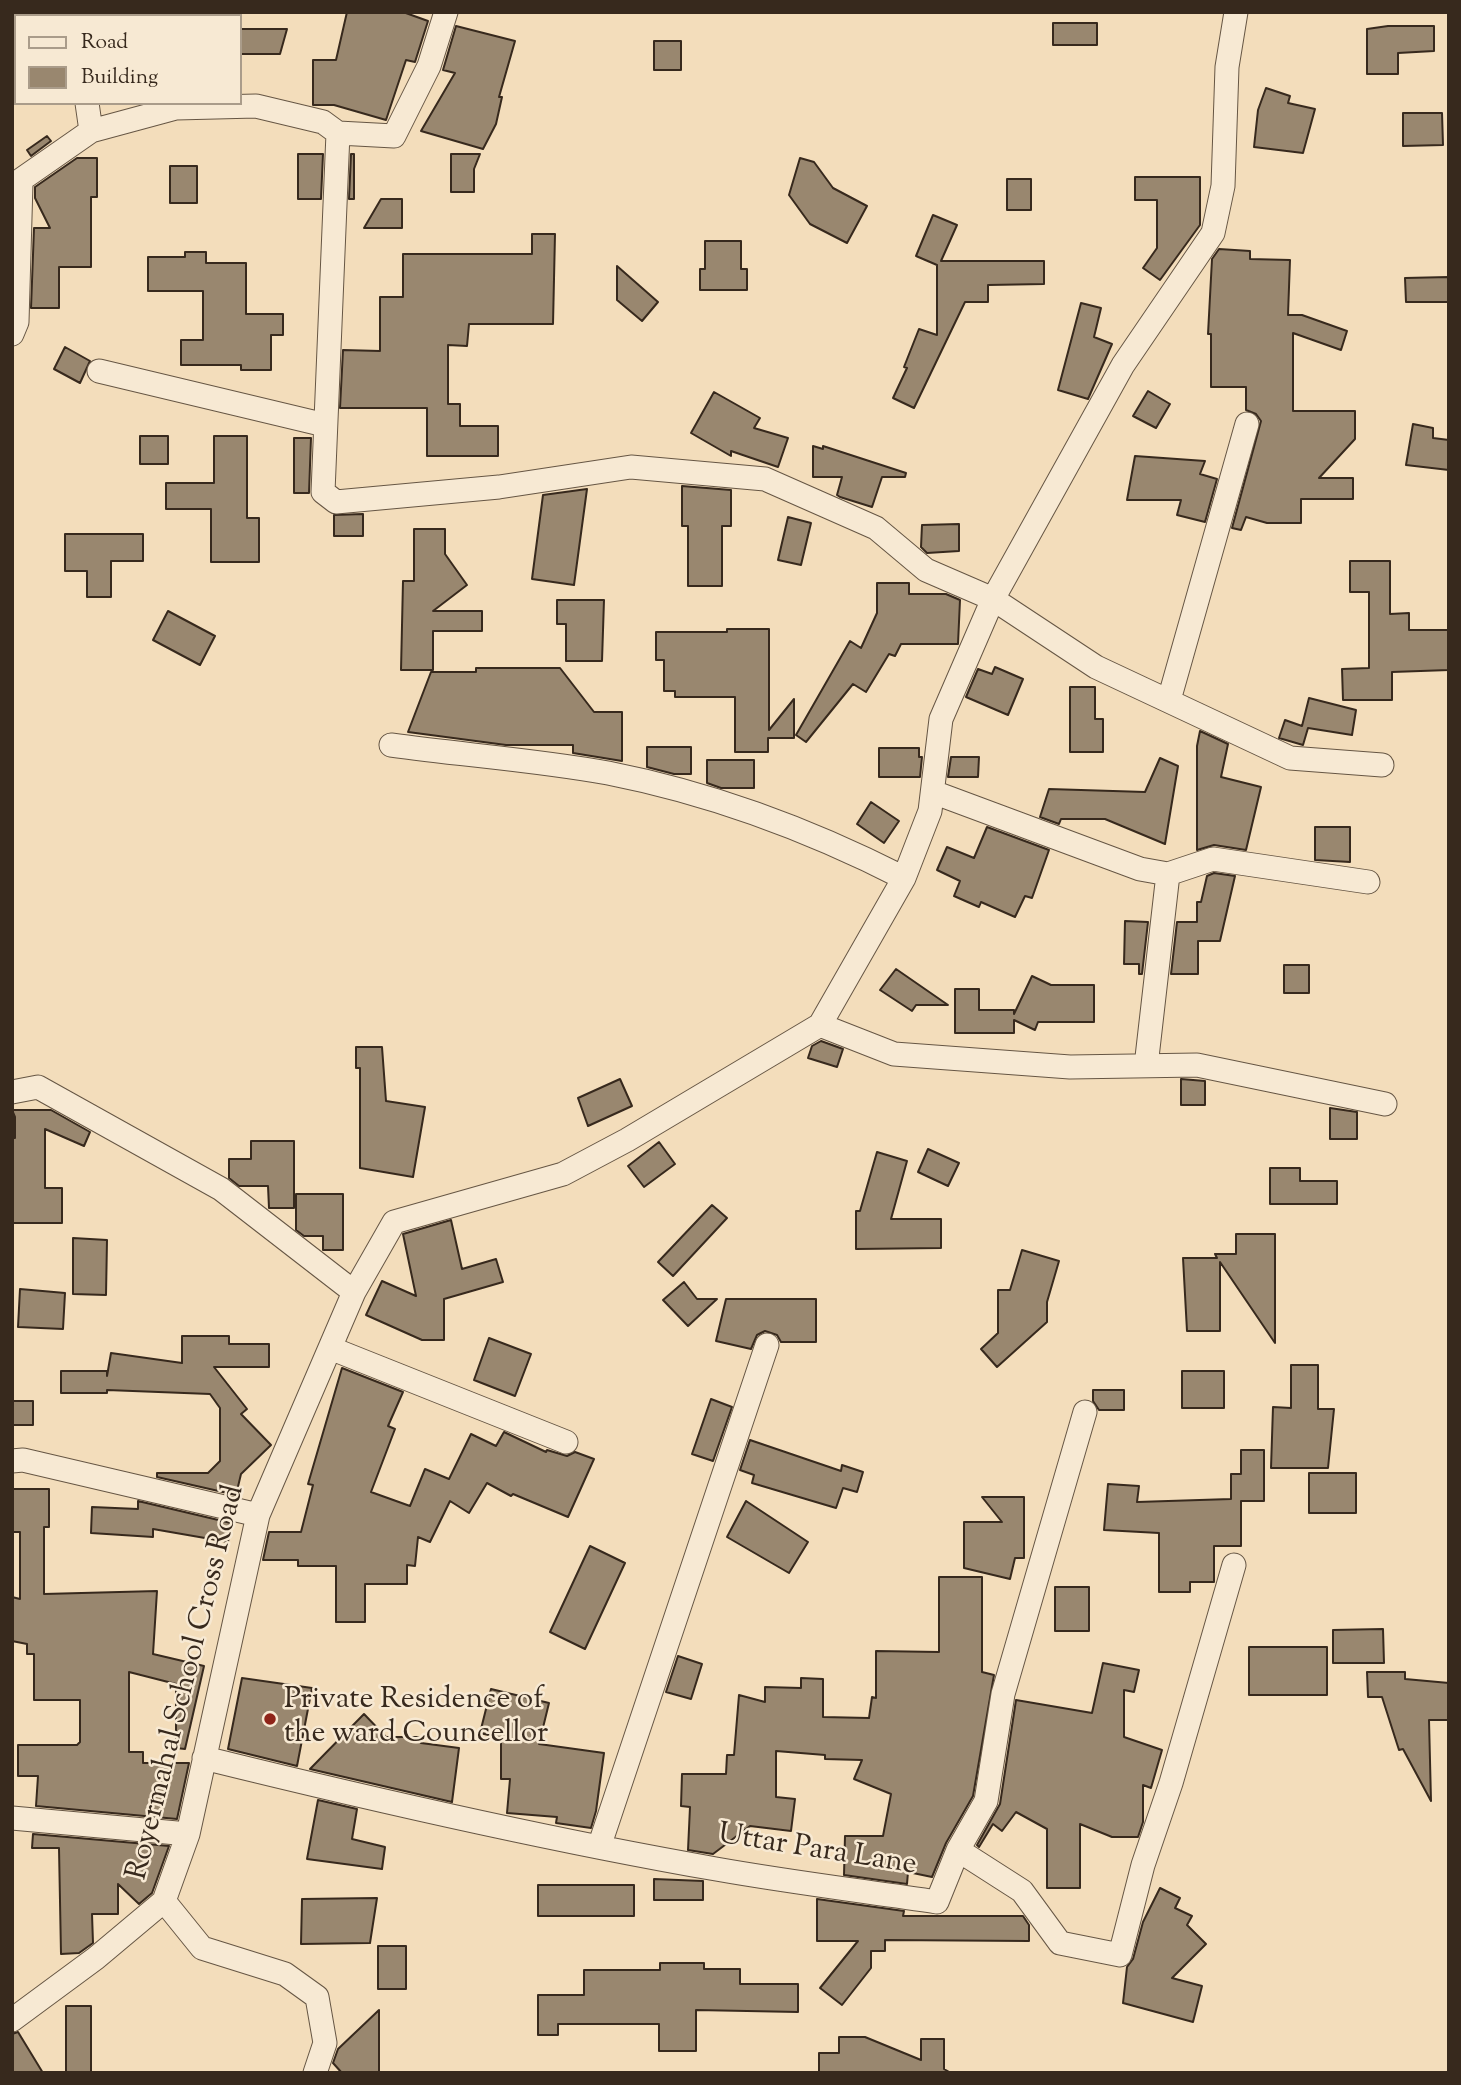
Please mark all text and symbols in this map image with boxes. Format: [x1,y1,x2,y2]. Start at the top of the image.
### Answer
legend [14,14,242,105]
text: Road [81,28,128,58]
text: Building [81,63,158,93]
street label: Royermahal School Cross Road [121,1482,255,1884]
place label: Private Residence of the ward Councellor [284,1684,548,1754]
marker: Private Residence of the ward Councellor [262,1711,278,1727]
street label: Uttar Para Lane [715,1819,919,1885]

